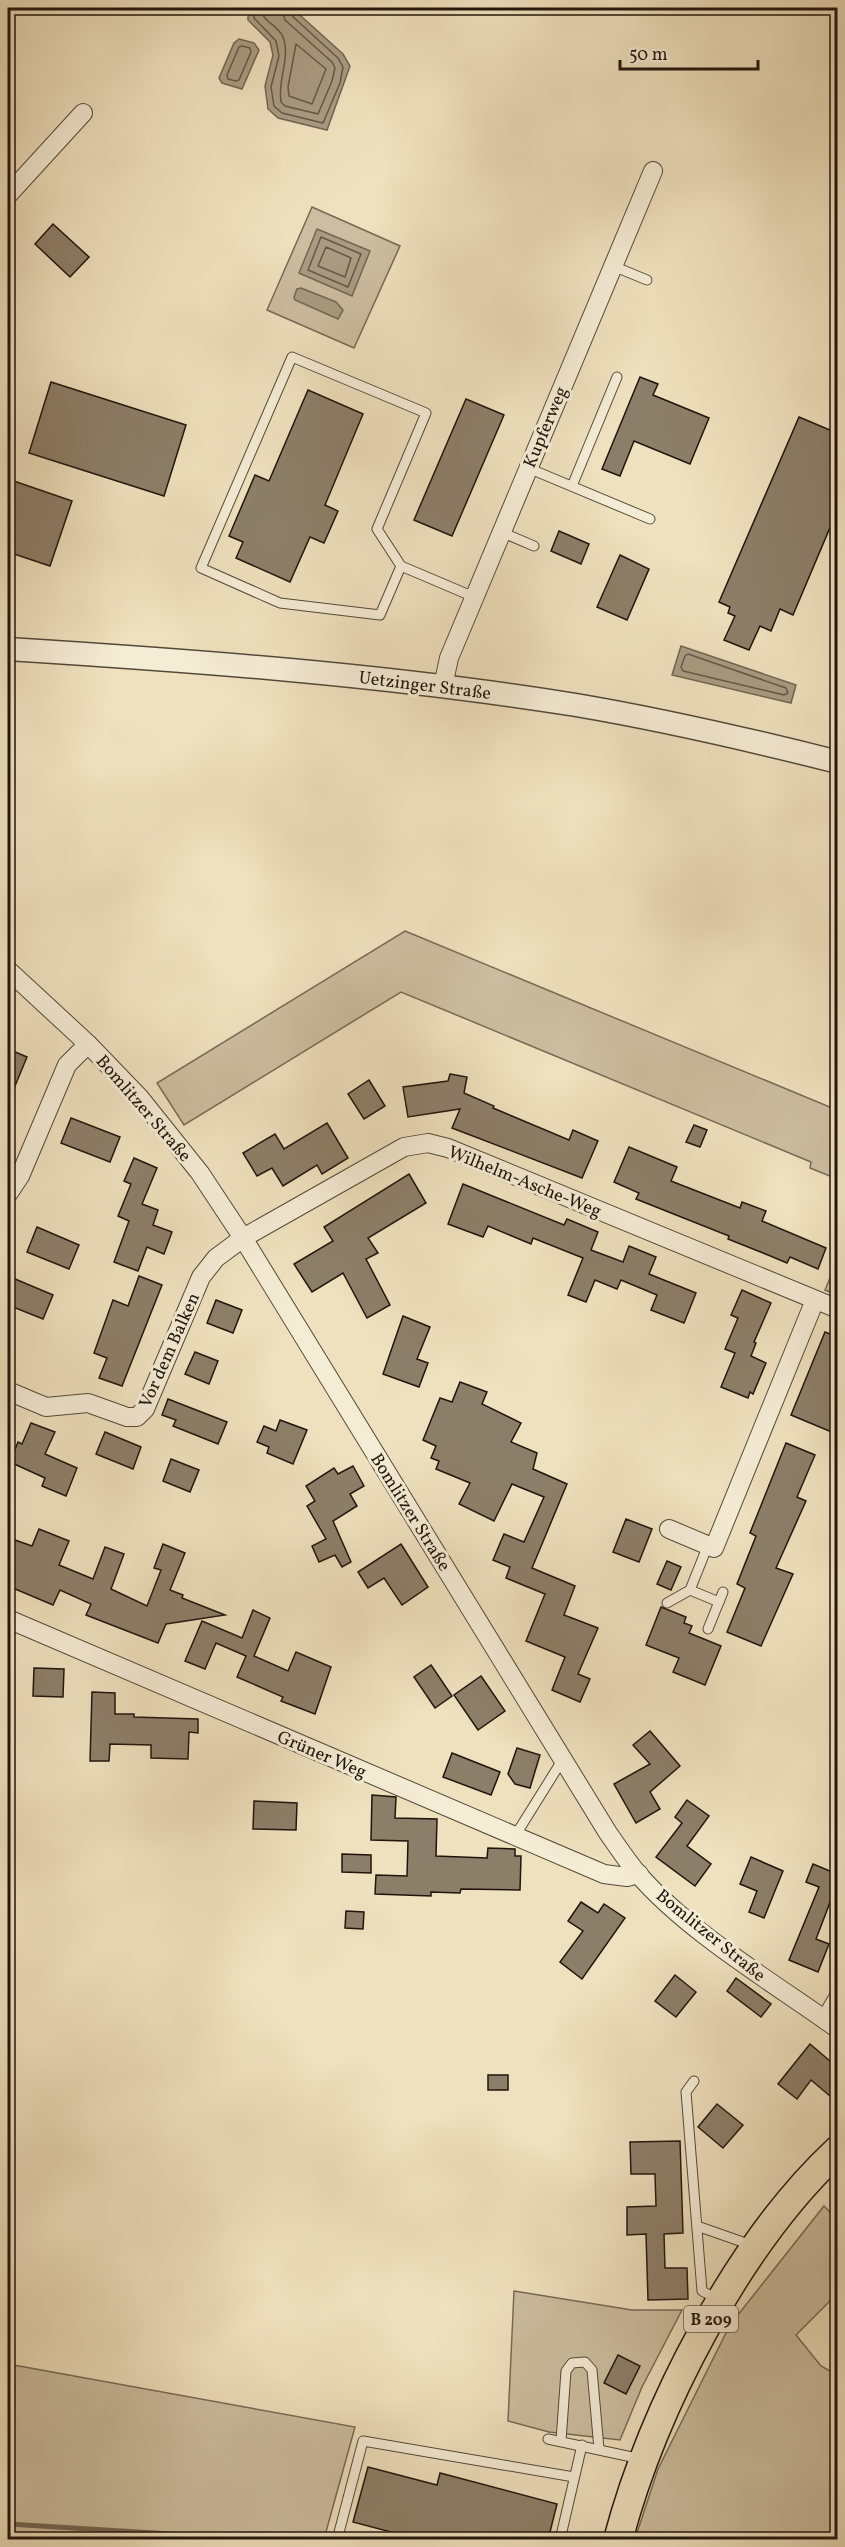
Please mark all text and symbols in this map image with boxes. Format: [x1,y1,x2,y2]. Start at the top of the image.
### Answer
scale bar [620,33,758,71]
text: 50 m [629,43,668,68]
street label: Kupferweg [518,383,575,472]
street label: Uetzinger Straße [357,666,492,707]
street label: Bomlitzer Straße [89,1050,196,1168]
street label: Wilhelm-Asche-Weg [444,1140,605,1225]
street label: Vor dem Balken [134,1289,207,1412]
street label: Bomlitzer Straße [363,1449,456,1576]
street label: Grüner Weg [273,1725,370,1785]
street label: Bomlitzer Straße [650,1884,770,1988]
road number: B 209 [684,2306,738,2332]

